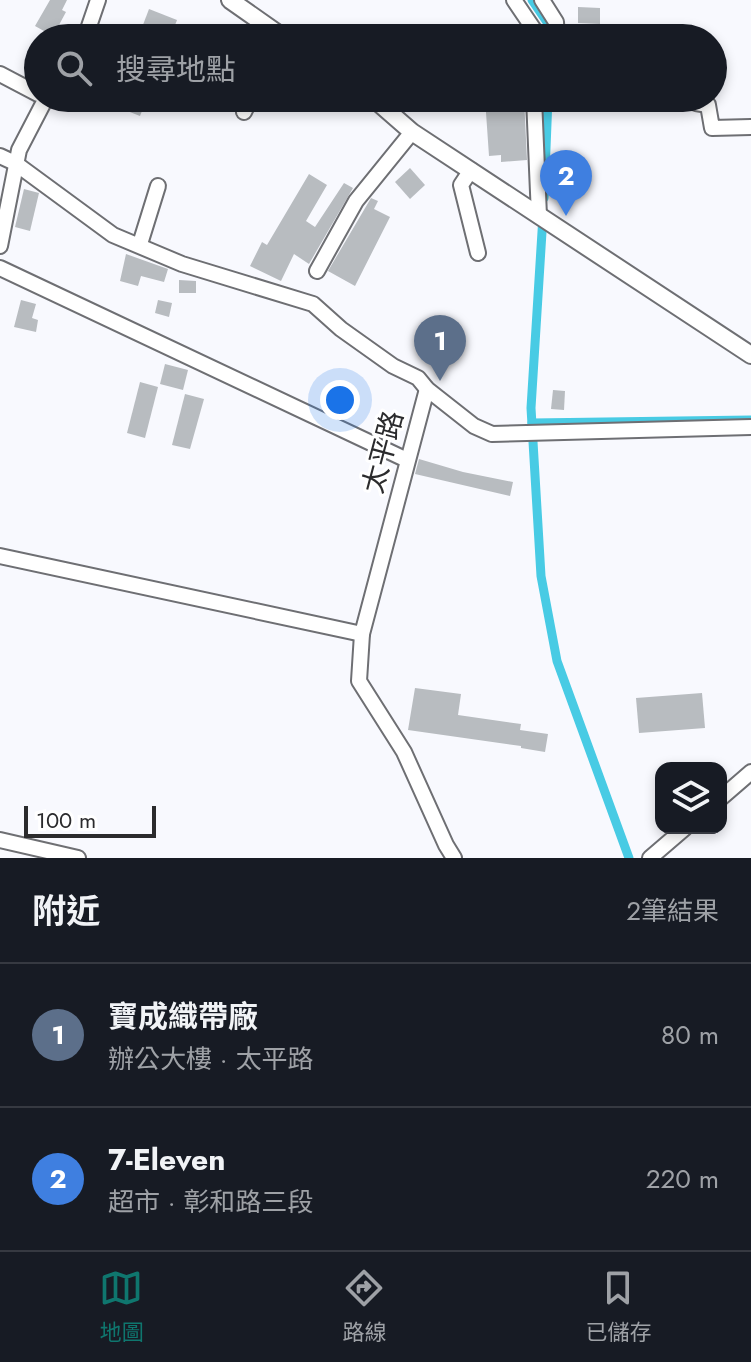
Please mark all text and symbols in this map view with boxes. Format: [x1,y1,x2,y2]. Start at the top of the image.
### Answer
search box [24,24,727,112]
icon: search [52,46,96,90]
text: 搜尋地點 [116,48,236,91]
pin: 2 [540,150,592,216]
pin: 1 [414,315,466,381]
your location [320,380,360,420]
street label: 太平路 [352,406,414,498]
map controls [655,762,727,834]
button: layers [655,762,727,834]
scale bar [24,802,156,838]
text: 100 m [36,804,96,836]
text: 附近 [32,887,100,936]
text: 2筆結果 [626,892,719,930]
text: 寶成織帶廠 [108,995,258,1038]
text: 1 [51,1016,65,1054]
text: 80 m [661,1016,719,1054]
text: 辦公大樓 · 太平路 [108,1040,313,1078]
text: 7-Eleven [108,1138,225,1181]
text: 2 [49,1160,67,1198]
text: 220 m [646,1160,719,1198]
text: 超市 · 彰和路三段 [108,1183,313,1221]
tab: 地圖 [99,1266,144,1348]
tab: 路線 [342,1266,387,1348]
tab: 已儲存 [585,1266,652,1348]

